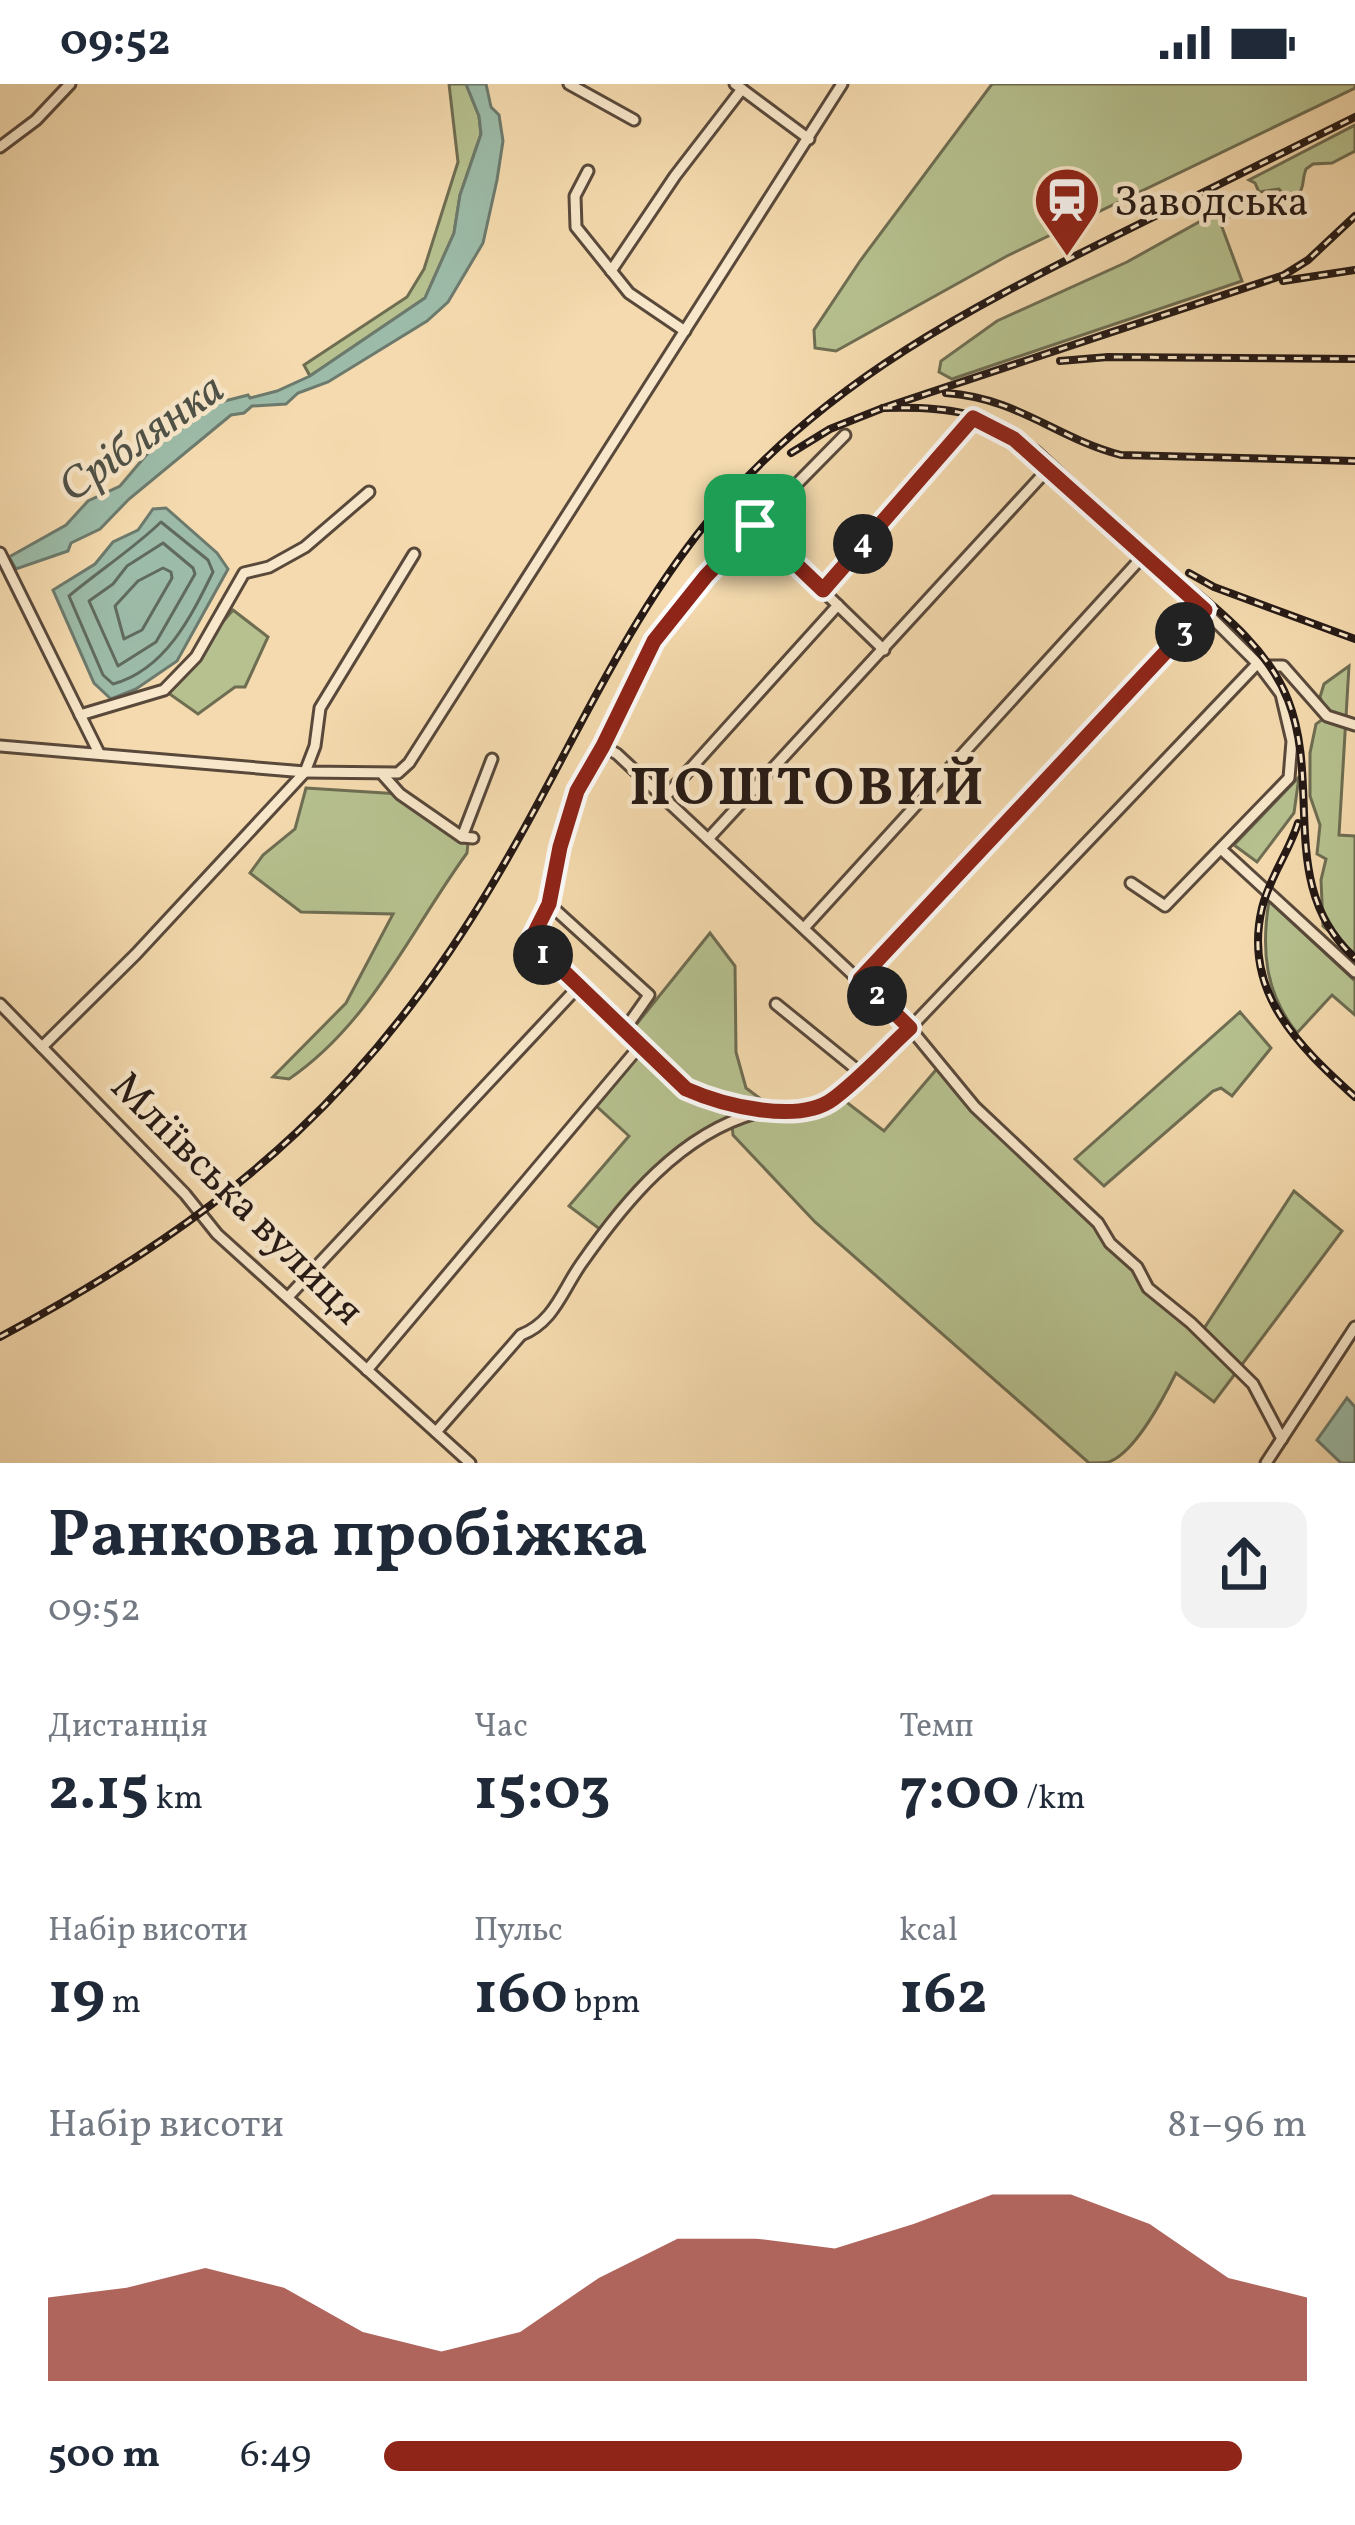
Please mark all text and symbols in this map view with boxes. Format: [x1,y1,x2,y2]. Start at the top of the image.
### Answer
text: 09:52 [60,11,171,74]
station icon: Заводська [1032,165,1102,259]
place label: Заводська [1114,175,1309,234]
water label: Сріблянка [47,360,238,520]
pin [704,474,806,576]
icon: arrive [722,492,788,558]
pin: 4 [833,514,893,574]
text: 4 [853,521,873,567]
pin: 3 [1155,602,1215,662]
text: 3 [1177,609,1193,655]
district label: ПОШТОВИЙ [630,753,986,828]
pin: 1 [513,925,573,985]
text: 1 [536,932,550,978]
pin: 2 [847,966,907,1026]
text: 2 [868,973,886,1019]
street label: Мліївська вулиця [96,1060,376,1340]
text: Ранкова пробіжка [48,1492,648,1584]
button: share [1181,1502,1307,1628]
text: 09:52 [48,1583,141,1637]
text: Дистанція [48,1705,208,1751]
text: Час [474,1705,528,1751]
text: Темп [899,1705,974,1751]
text: 2.15 [48,1751,149,1834]
text: 15:03 [474,1751,611,1834]
text: 7:00 [899,1751,1020,1834]
text: km [149,1777,203,1823]
text: /km [1020,1777,1085,1823]
text: Набір висоти [48,1909,248,1955]
text: Пульс [474,1909,563,1955]
text: kcal [899,1909,958,1955]
text: 19 [48,1955,105,2038]
text: 160 [474,1955,568,2038]
text: 162 [899,1955,988,2038]
text: m [105,1981,141,2027]
text: bpm [568,1981,640,2027]
text: Набір висоти [48,2099,284,2153]
text: 81–96 m [1167,2099,1307,2153]
text: 500 m [48,2429,160,2483]
text: 6:49 [240,2429,311,2483]

